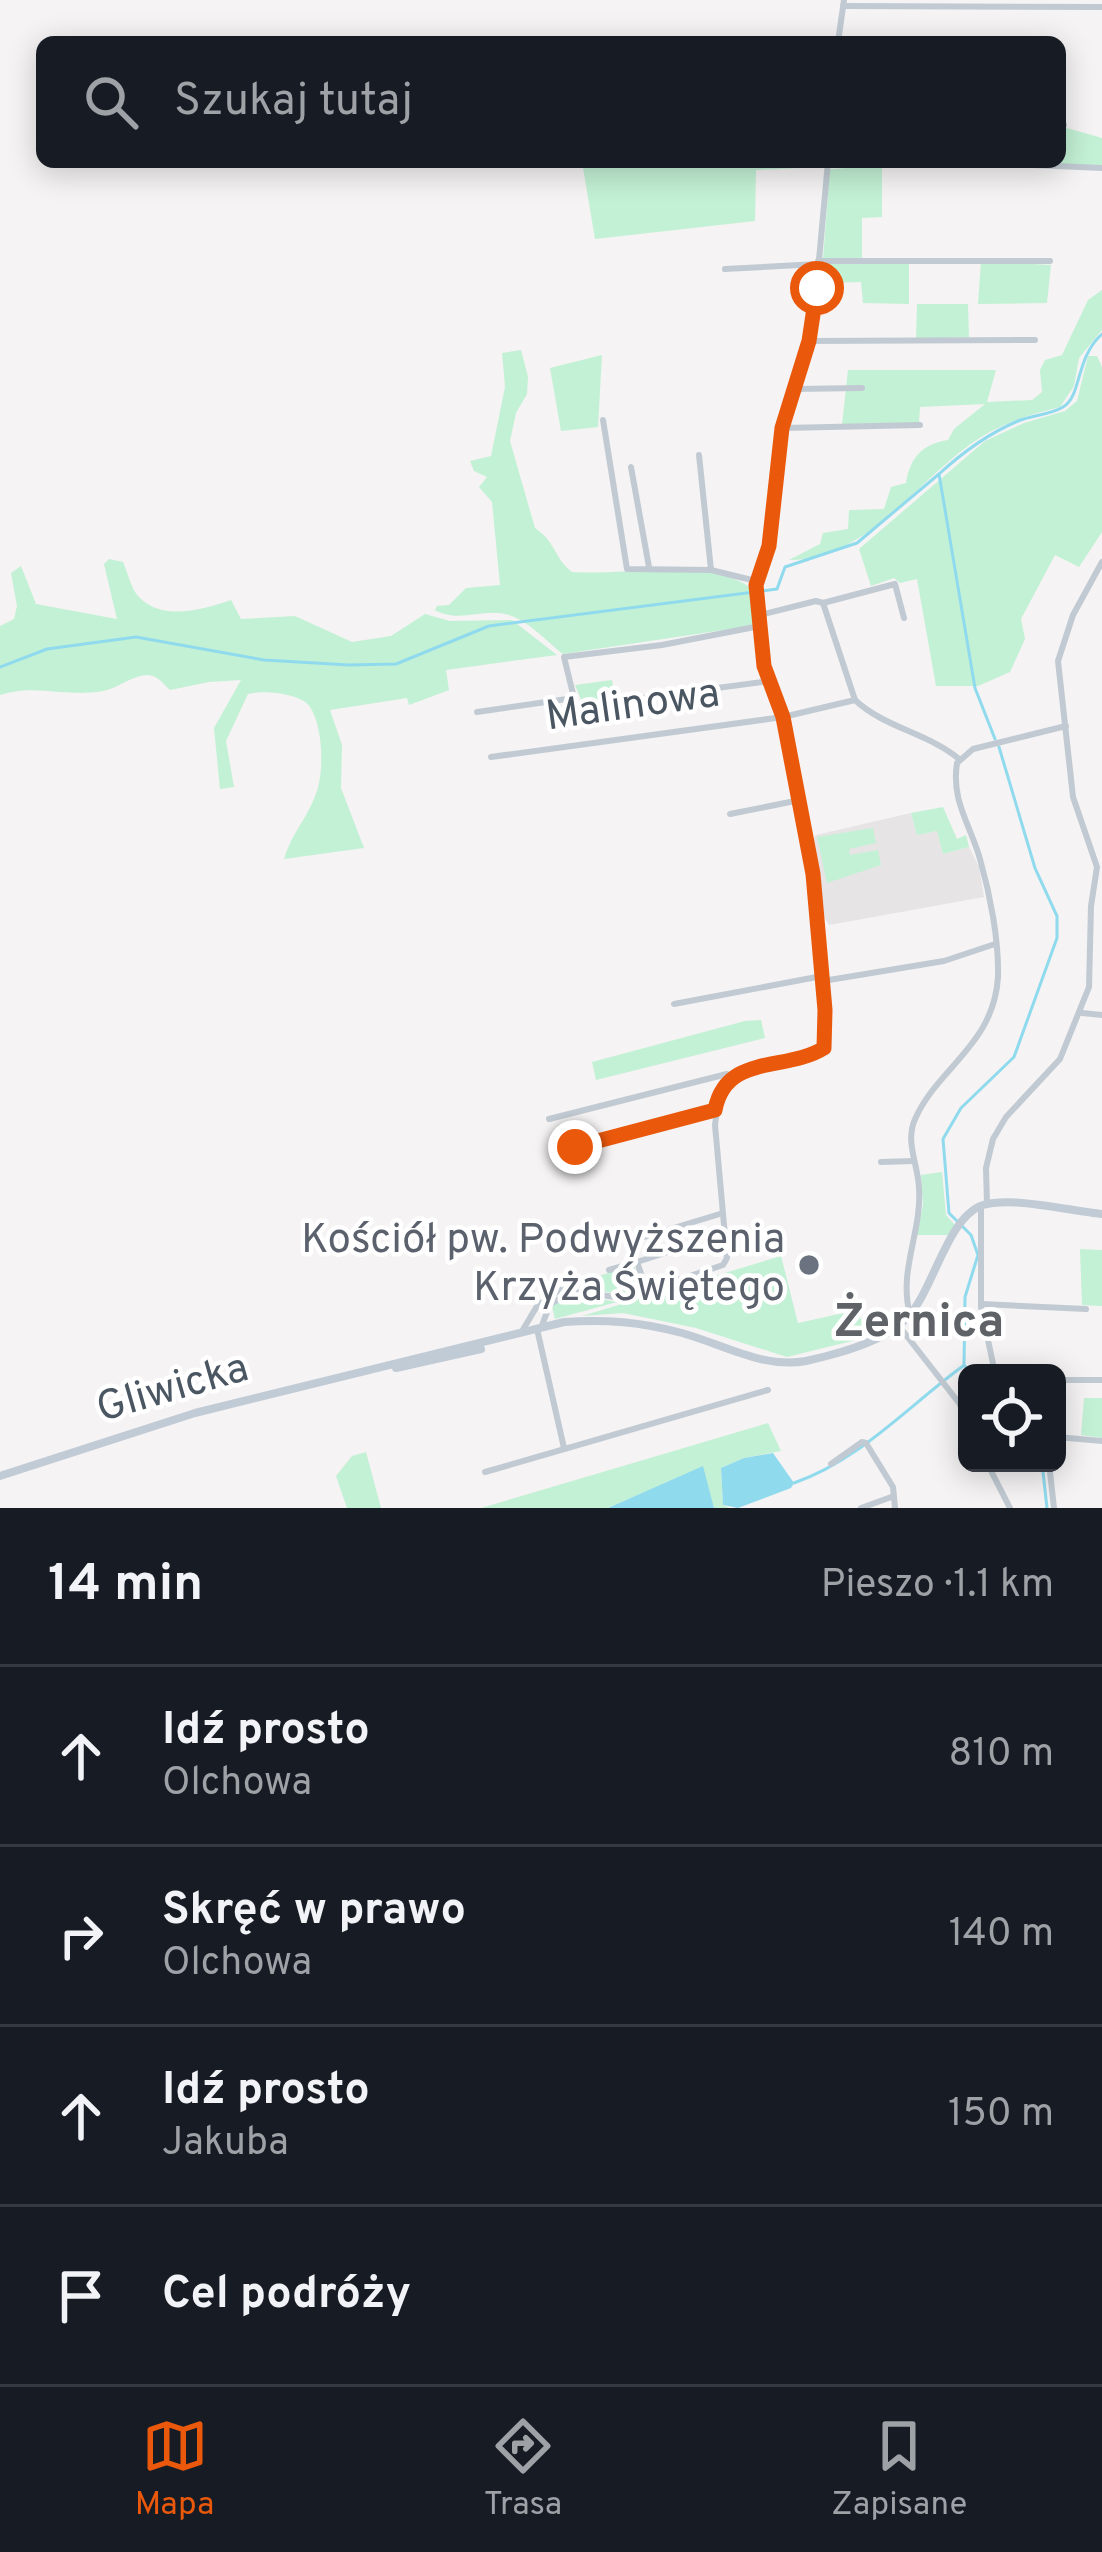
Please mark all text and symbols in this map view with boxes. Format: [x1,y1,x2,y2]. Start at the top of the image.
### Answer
search box [36,36,1066,168]
icon: search [78,69,144,135]
text: Szukaj tutaj [174,74,413,131]
route start [790,261,844,315]
street label: Malinowa [543,669,723,745]
route end [548,1120,602,1174]
place label: Kościół pw. Podwyższenia Krzyża Świętego [301,1215,785,1316]
marker: Kościół pw. Podwyższenia Krzyża Świętego [796,1252,822,1278]
district label: Żernica [834,1292,1004,1354]
street label: Gliwicka [91,1343,255,1437]
map controls [958,1364,1066,1472]
button: locate [958,1364,1066,1472]
text: 14 min [48,1554,203,1619]
text: Pieszo · 1.1 km [821,1562,1054,1611]
text: Idź prosto [162,1703,370,1760]
icon: ahead [48,1723,114,1789]
text: 810 m [948,1731,1054,1780]
text: Olchowa [162,1760,312,1809]
text: Skręć w prawo [162,1883,466,1940]
icon: right [48,1903,114,1969]
text: 140 m [949,1911,1054,1960]
text: Olchowa [162,1940,312,1989]
text: Idź prosto [162,2063,370,2120]
icon: ahead [48,2083,114,2149]
text: 150 m [948,2091,1054,2140]
text: Jakuba [162,2120,289,2169]
icon: arrive [48,2263,114,2329]
text: Cel podróży [162,2267,411,2324]
tab: Mapa [135,2413,214,2527]
tab: Trasa [484,2413,562,2527]
tab: Zapisane [831,2413,967,2527]

